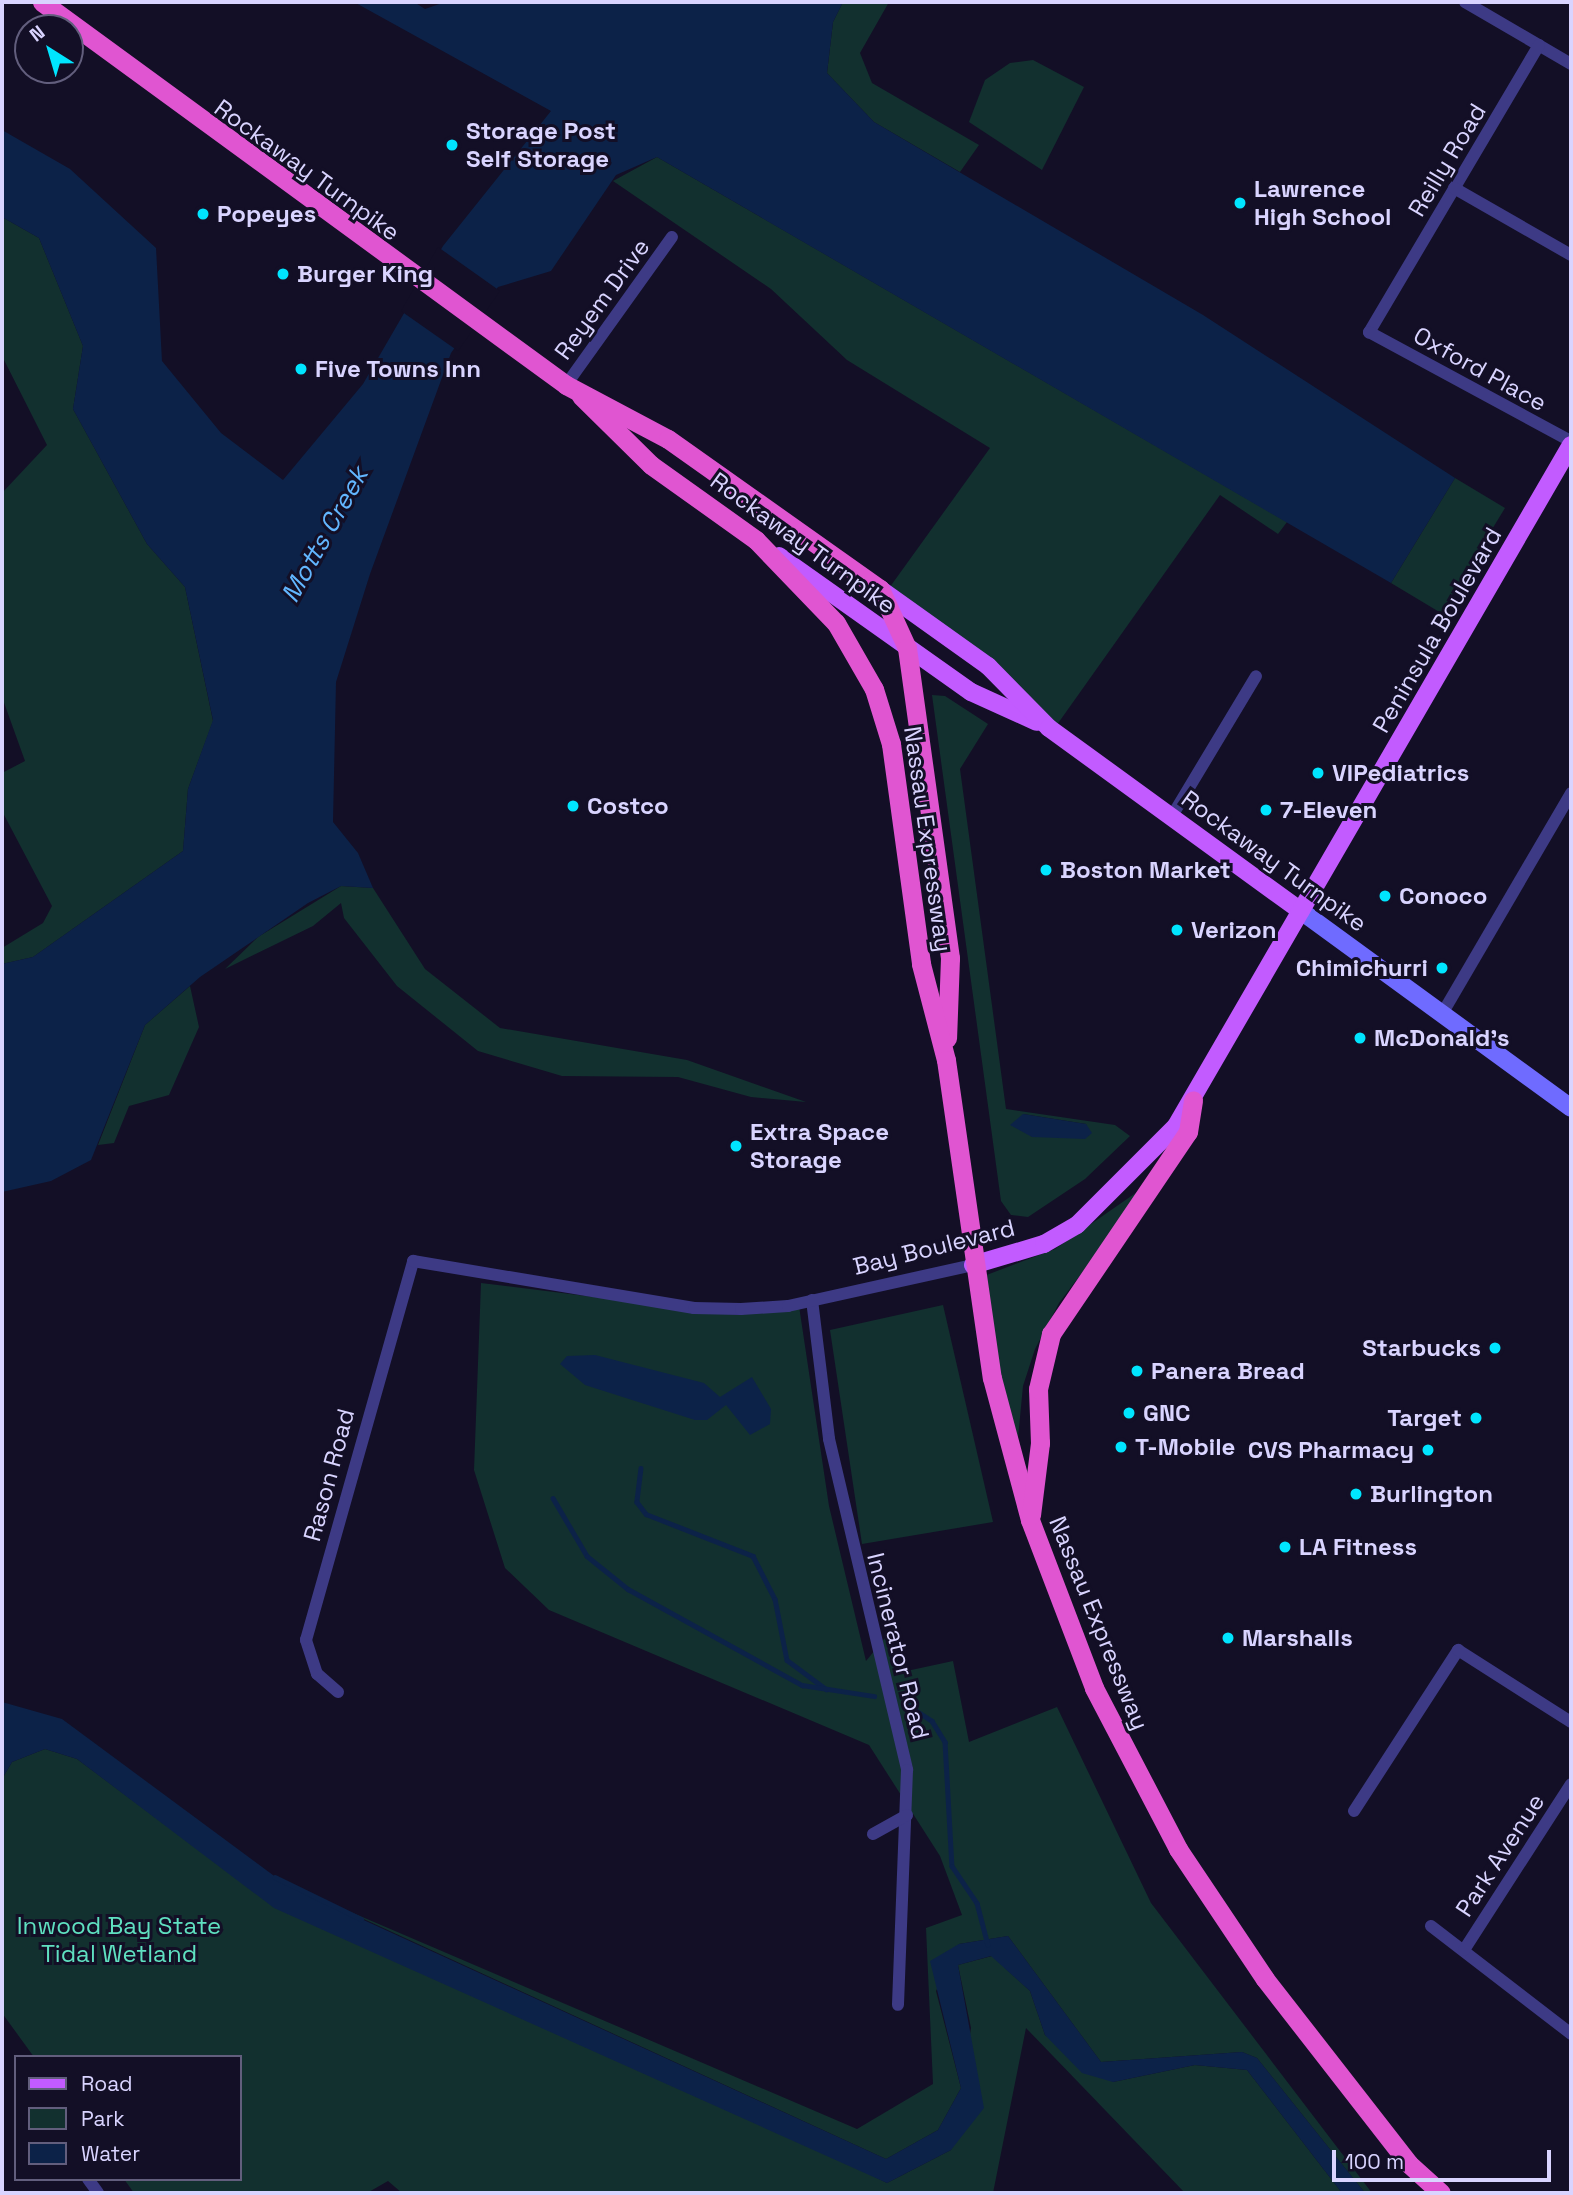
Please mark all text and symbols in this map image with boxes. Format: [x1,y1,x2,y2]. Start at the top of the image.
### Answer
north arrow [14,14,84,84]
text: N [25,20,50,47]
street label: Rockaway Turnpike [209,93,405,247]
street label: Reilly Road [1402,98,1492,222]
place label: Storage Post Self Storage [466,117,616,173]
marker: Storage Post Self Storage [444,137,460,153]
place label: Lawrence High School [1254,175,1391,231]
marker: Lawrence High School [1232,195,1248,211]
place label: Popeyes [217,200,316,228]
marker: Popeyes [195,206,211,222]
street label: Reyem Drive [548,233,656,365]
place label: Burger King [297,260,433,288]
marker: Burger King [275,266,291,282]
street label: Oxford Place [1408,321,1552,417]
place label: Five Towns Inn [315,355,482,383]
marker: Five Towns Inn [293,361,309,377]
water label: Motts Creek [275,462,375,608]
street label: Rockaway Turnpike [705,466,901,620]
street label: Peninsula Boulevard [1366,522,1508,738]
street label: Nassau Expressway [898,724,958,954]
place label: VIPediatrics [1332,759,1469,787]
marker: VIPediatrics [1310,765,1326,781]
street label: Rockaway Turnpike [1176,784,1372,938]
place label: Costco [587,792,669,820]
place label: 7-Eleven [1280,796,1377,824]
marker: Costco [565,798,581,814]
marker: 7-Eleven [1258,802,1274,818]
place label: Boston Market [1060,856,1231,884]
marker: Boston Market [1038,862,1054,878]
place label: Conoco [1399,882,1487,910]
marker: Conoco [1377,888,1393,904]
place label: Verizon [1191,916,1277,944]
marker: Verizon [1169,922,1185,938]
place label: Chimichurri [1296,954,1428,982]
marker: Chimichurri [1434,960,1450,976]
place label: McDonald's [1374,1024,1510,1052]
marker: McDonald's [1352,1030,1368,1046]
place label: Extra Space Storage [750,1118,889,1174]
marker: Extra Space Storage [728,1138,744,1154]
street label: Bay Boulevard [850,1213,1018,1281]
place label: Starbucks [1362,1334,1481,1362]
marker: Starbucks [1487,1340,1503,1356]
place label: Panera Bread [1151,1357,1305,1385]
marker: Panera Bread [1129,1363,1145,1379]
place label: GNC [1143,1399,1190,1427]
place label: Target [1387,1404,1462,1432]
marker: GNC [1121,1405,1137,1421]
street label: Rason Road [297,1406,361,1544]
marker: Target [1468,1410,1484,1426]
place label: T-Mobile [1135,1433,1235,1461]
place label: CVS Pharmacy [1248,1436,1414,1464]
marker: T-Mobile [1113,1439,1129,1455]
marker: CVS Pharmacy [1420,1442,1436,1458]
place label: Burlington [1370,1480,1493,1508]
marker: Burlington [1348,1486,1364,1502]
street label: Nassau Expressway [1043,1512,1155,1734]
place label: LA Fitness [1299,1533,1417,1561]
marker: LA Fitness [1277,1539,1293,1555]
street label: Incinerator Road [861,1550,935,1742]
place label: Marshalls [1242,1624,1353,1652]
marker: Marshalls [1220,1630,1236,1646]
street label: Park Avenue [1450,1788,1550,1922]
park label: Inwood Bay State Tidal Wetland [17,1912,221,1968]
legend [14,2055,242,2181]
text: Road [81,2070,133,2097]
text: Park [81,2105,125,2132]
scale bar [1335,2136,1554,2180]
text: Water [81,2140,140,2167]
text: 100 m [1345,2148,1404,2175]

